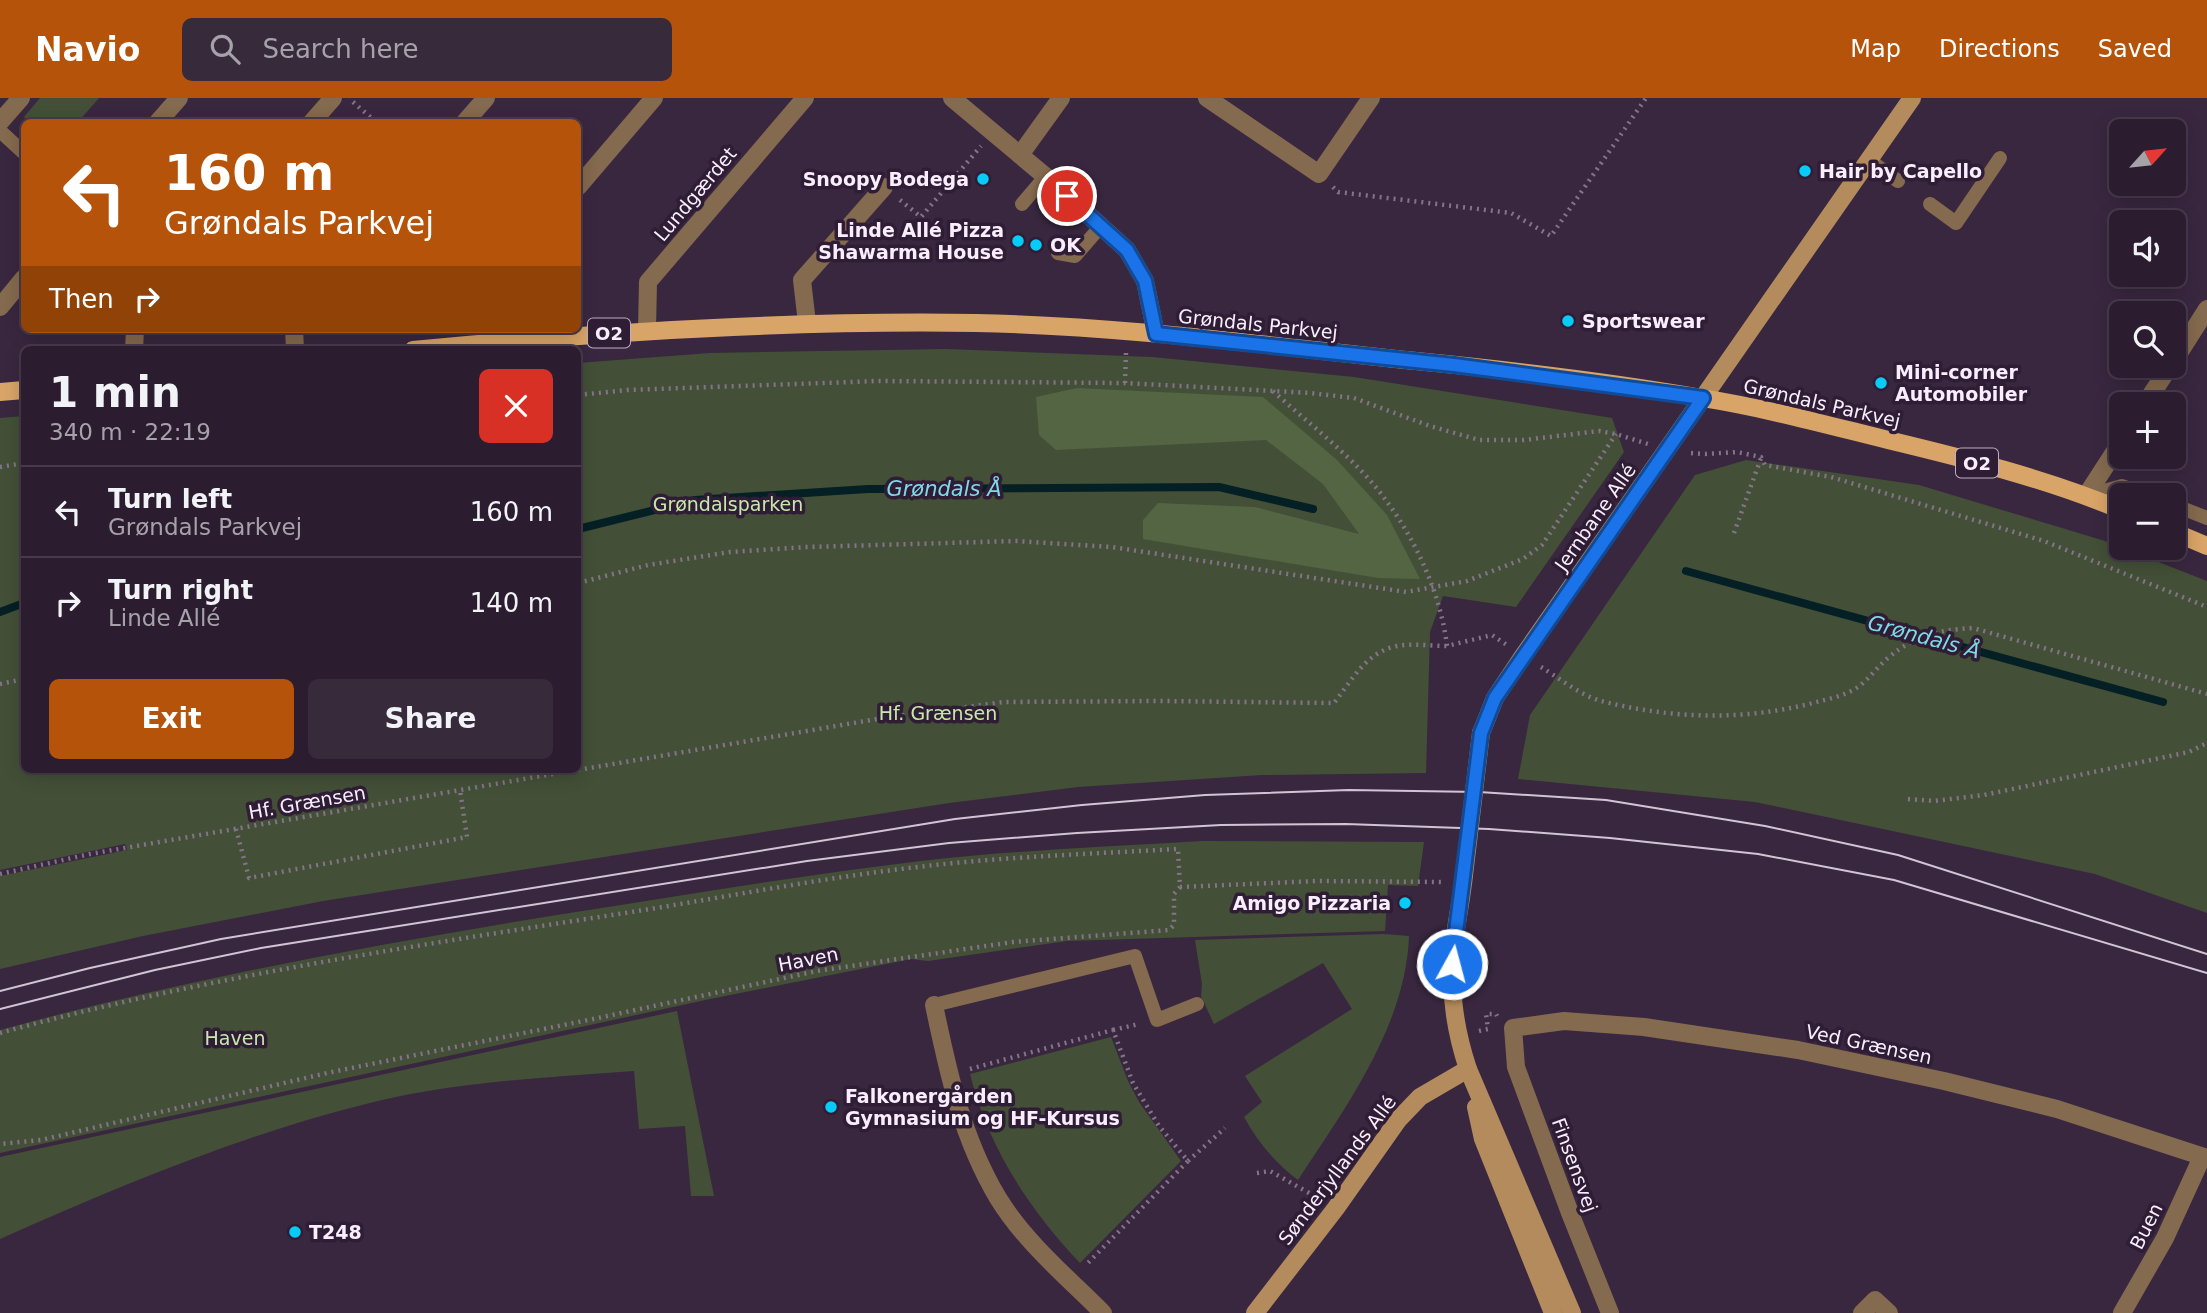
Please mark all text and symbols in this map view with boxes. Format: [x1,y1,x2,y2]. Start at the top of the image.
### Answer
search box [182,18,672,81]
text: Navio [35,30,140,69]
icon: search [206,30,244,68]
text: Search here [262,34,419,64]
text: Map [1850,35,1901,63]
text: Directions [1939,35,2060,63]
text: Saved [2098,35,2172,63]
north arrow [2109,119,2186,196]
map controls [2109,119,2186,560]
street label: Lundgærdet [649,143,741,245]
text: 160 m [164,145,334,202]
icon: left [49,147,140,238]
place label: Hair by Capello [1819,160,1982,182]
marker: Hair by Capello [1797,163,1813,179]
pin [1037,166,1097,226]
place label: Snoopy Bodega [803,168,969,190]
marker: Snoopy Bodega [975,171,991,187]
icon: arrive [1048,177,1086,215]
text: Grøndals Parkvej [164,204,434,242]
button: sound [2109,210,2186,287]
place label: Linde Allé Pizza Shawarma House [818,219,1004,263]
marker: Linde Allé Pizza Shawarma House [1010,233,1026,249]
place label: OK [1050,234,1082,256]
marker: OK [1028,237,1044,253]
icon: right [128,280,166,318]
text: Then [49,284,114,314]
button: search [2109,301,2186,378]
street label: Grøndals Parkvej [1177,305,1339,343]
place label: Sportswear [1582,310,1705,332]
marker: Sportswear [1560,313,1576,329]
road number: O2 [588,318,630,347]
place label: Mini-corner Automobiler [1895,361,2028,405]
text: 1 min [49,368,181,417]
button: close [479,369,553,443]
street label: Grøndals Parkvej [1741,374,1903,432]
marker: Mini-corner Automobiler [1873,375,1889,391]
button: + [2109,392,2186,469]
text: 340 m · 22:19 [49,419,211,445]
road number: O2 [1956,449,1998,478]
street label: Jernbane Allé [1549,459,1640,576]
water label: Grøndals Å [886,475,1002,501]
button: − [2109,483,2186,560]
text: Turn left [108,484,232,514]
icon: left [49,493,87,531]
park label: Grøndalsparken [653,493,803,515]
text: 160 m [470,497,553,527]
text: Grøndals Parkvej [108,514,302,540]
text: Turn right [108,575,253,605]
icon: right [49,584,87,622]
text: 140 m [470,588,553,618]
text: Linde Allé [108,605,221,631]
water label: Grøndals Å [1865,609,1983,663]
button: Exit [49,679,294,759]
button: Share [308,679,553,759]
park label: Hf. Grænsen [879,702,997,724]
street label: Hf. Grænsen [247,781,367,823]
place label: Amigo Pizzaria [1233,892,1391,914]
marker: Amigo Pizzaria [1397,895,1413,911]
position arrow [1415,927,1489,1001]
street label: Haven [776,942,840,976]
street label: Ved Grænsen [1804,1020,1934,1068]
park label: Haven [205,1027,265,1049]
place label: Falkonergården Gymnasium og HF-Kursus [845,1084,1120,1129]
street label: Sønderjyllands Allé [1274,1091,1400,1249]
marker: Falkonergården Gymnasium og HF-Kursus [823,1099,839,1115]
street label: Finsensvej [1548,1115,1602,1215]
street label: Buen [2125,1199,2167,1253]
place label: T248 [309,1221,362,1243]
marker: T248 [287,1224,303,1240]

